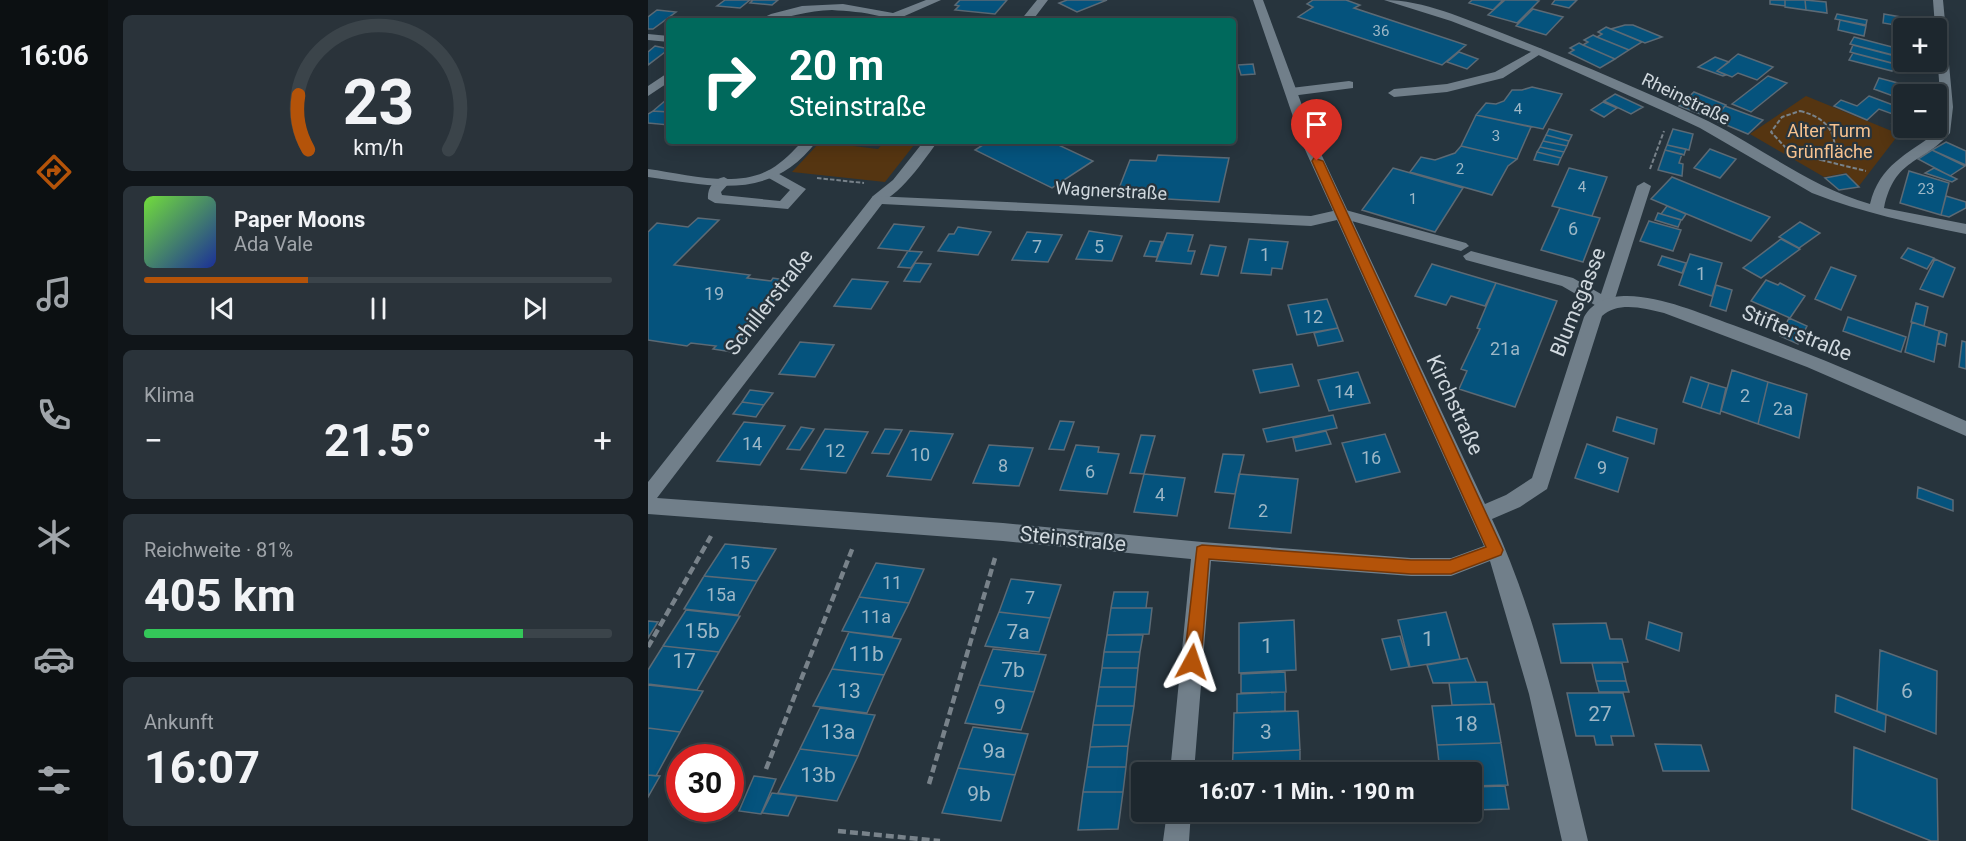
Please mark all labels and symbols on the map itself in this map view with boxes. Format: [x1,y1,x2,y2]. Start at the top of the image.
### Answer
house number: 36 [1373,22,1389,40]
street label: Rheinstraße [1639,68,1734,129]
pin [1291,99,1342,161]
house number: 4 [1514,100,1523,118]
park label: Alter Turm Grünfläche [1785,120,1873,162]
house number: 3 [1492,127,1500,145]
house number: 2 [1456,160,1464,178]
street label: Wagnerstraße [1054,177,1168,204]
house number: 4 [1578,178,1587,196]
house number: 23 [1918,180,1934,198]
house number: 1 [1409,190,1417,208]
house number: 6 [1568,218,1578,239]
house number: 7 [1032,236,1042,257]
house number: 5 [1094,236,1104,257]
street label: Schillerstraße [720,244,818,360]
house number: 1 [1260,244,1270,265]
street label: Blumsgasse [1545,244,1611,360]
house number: 1 [1696,263,1706,284]
house number: 19 [704,283,724,304]
street label: Stifterstraße [1739,300,1855,366]
house number: 12 [1303,306,1323,327]
house number: 21a [1490,338,1520,359]
street label: Kirchstraße [1421,351,1489,459]
house number: 14 [1334,381,1354,402]
house number: 2 [1740,385,1750,406]
house number: 2a [1773,398,1793,419]
house number: 14 [742,433,762,454]
house number: 12 [825,440,845,461]
house number: 10 [910,444,930,465]
house number: 16 [1361,447,1381,468]
house number: 8 [998,455,1008,476]
house number: 9 [1597,457,1607,478]
house number: 6 [1085,461,1095,482]
house number: 4 [1155,484,1165,505]
house number: 2 [1258,500,1268,521]
street label: Steinstraße [1019,521,1127,557]
house number: 15 [730,552,750,573]
house number: 11 [882,572,902,593]
house number: 15a [706,584,736,605]
house number: 7 [1025,587,1035,608]
house number: 11a [861,606,891,627]
house number: 15b [684,619,720,643]
house number: 7a [1006,620,1030,644]
house number: 1 [1422,627,1434,651]
position arrow [1160,630,1224,694]
house number: 1 [1261,634,1273,658]
house number: 11b [848,642,884,666]
house number: 17 [672,649,696,673]
house number: 7b [1001,658,1025,682]
house number: 13 [837,679,861,703]
house number: 6 [1901,679,1913,703]
house number: 9 [994,695,1006,719]
house number: 27 [1588,702,1612,726]
house number: 18 [1454,712,1478,736]
house number: 13a [820,720,856,744]
house number: 3 [1260,720,1272,744]
house number: 9a [982,739,1006,763]
speed limit sign: 30 [666,744,744,822]
house number: 13b [800,763,836,787]
house number: 9b [967,782,991,806]

